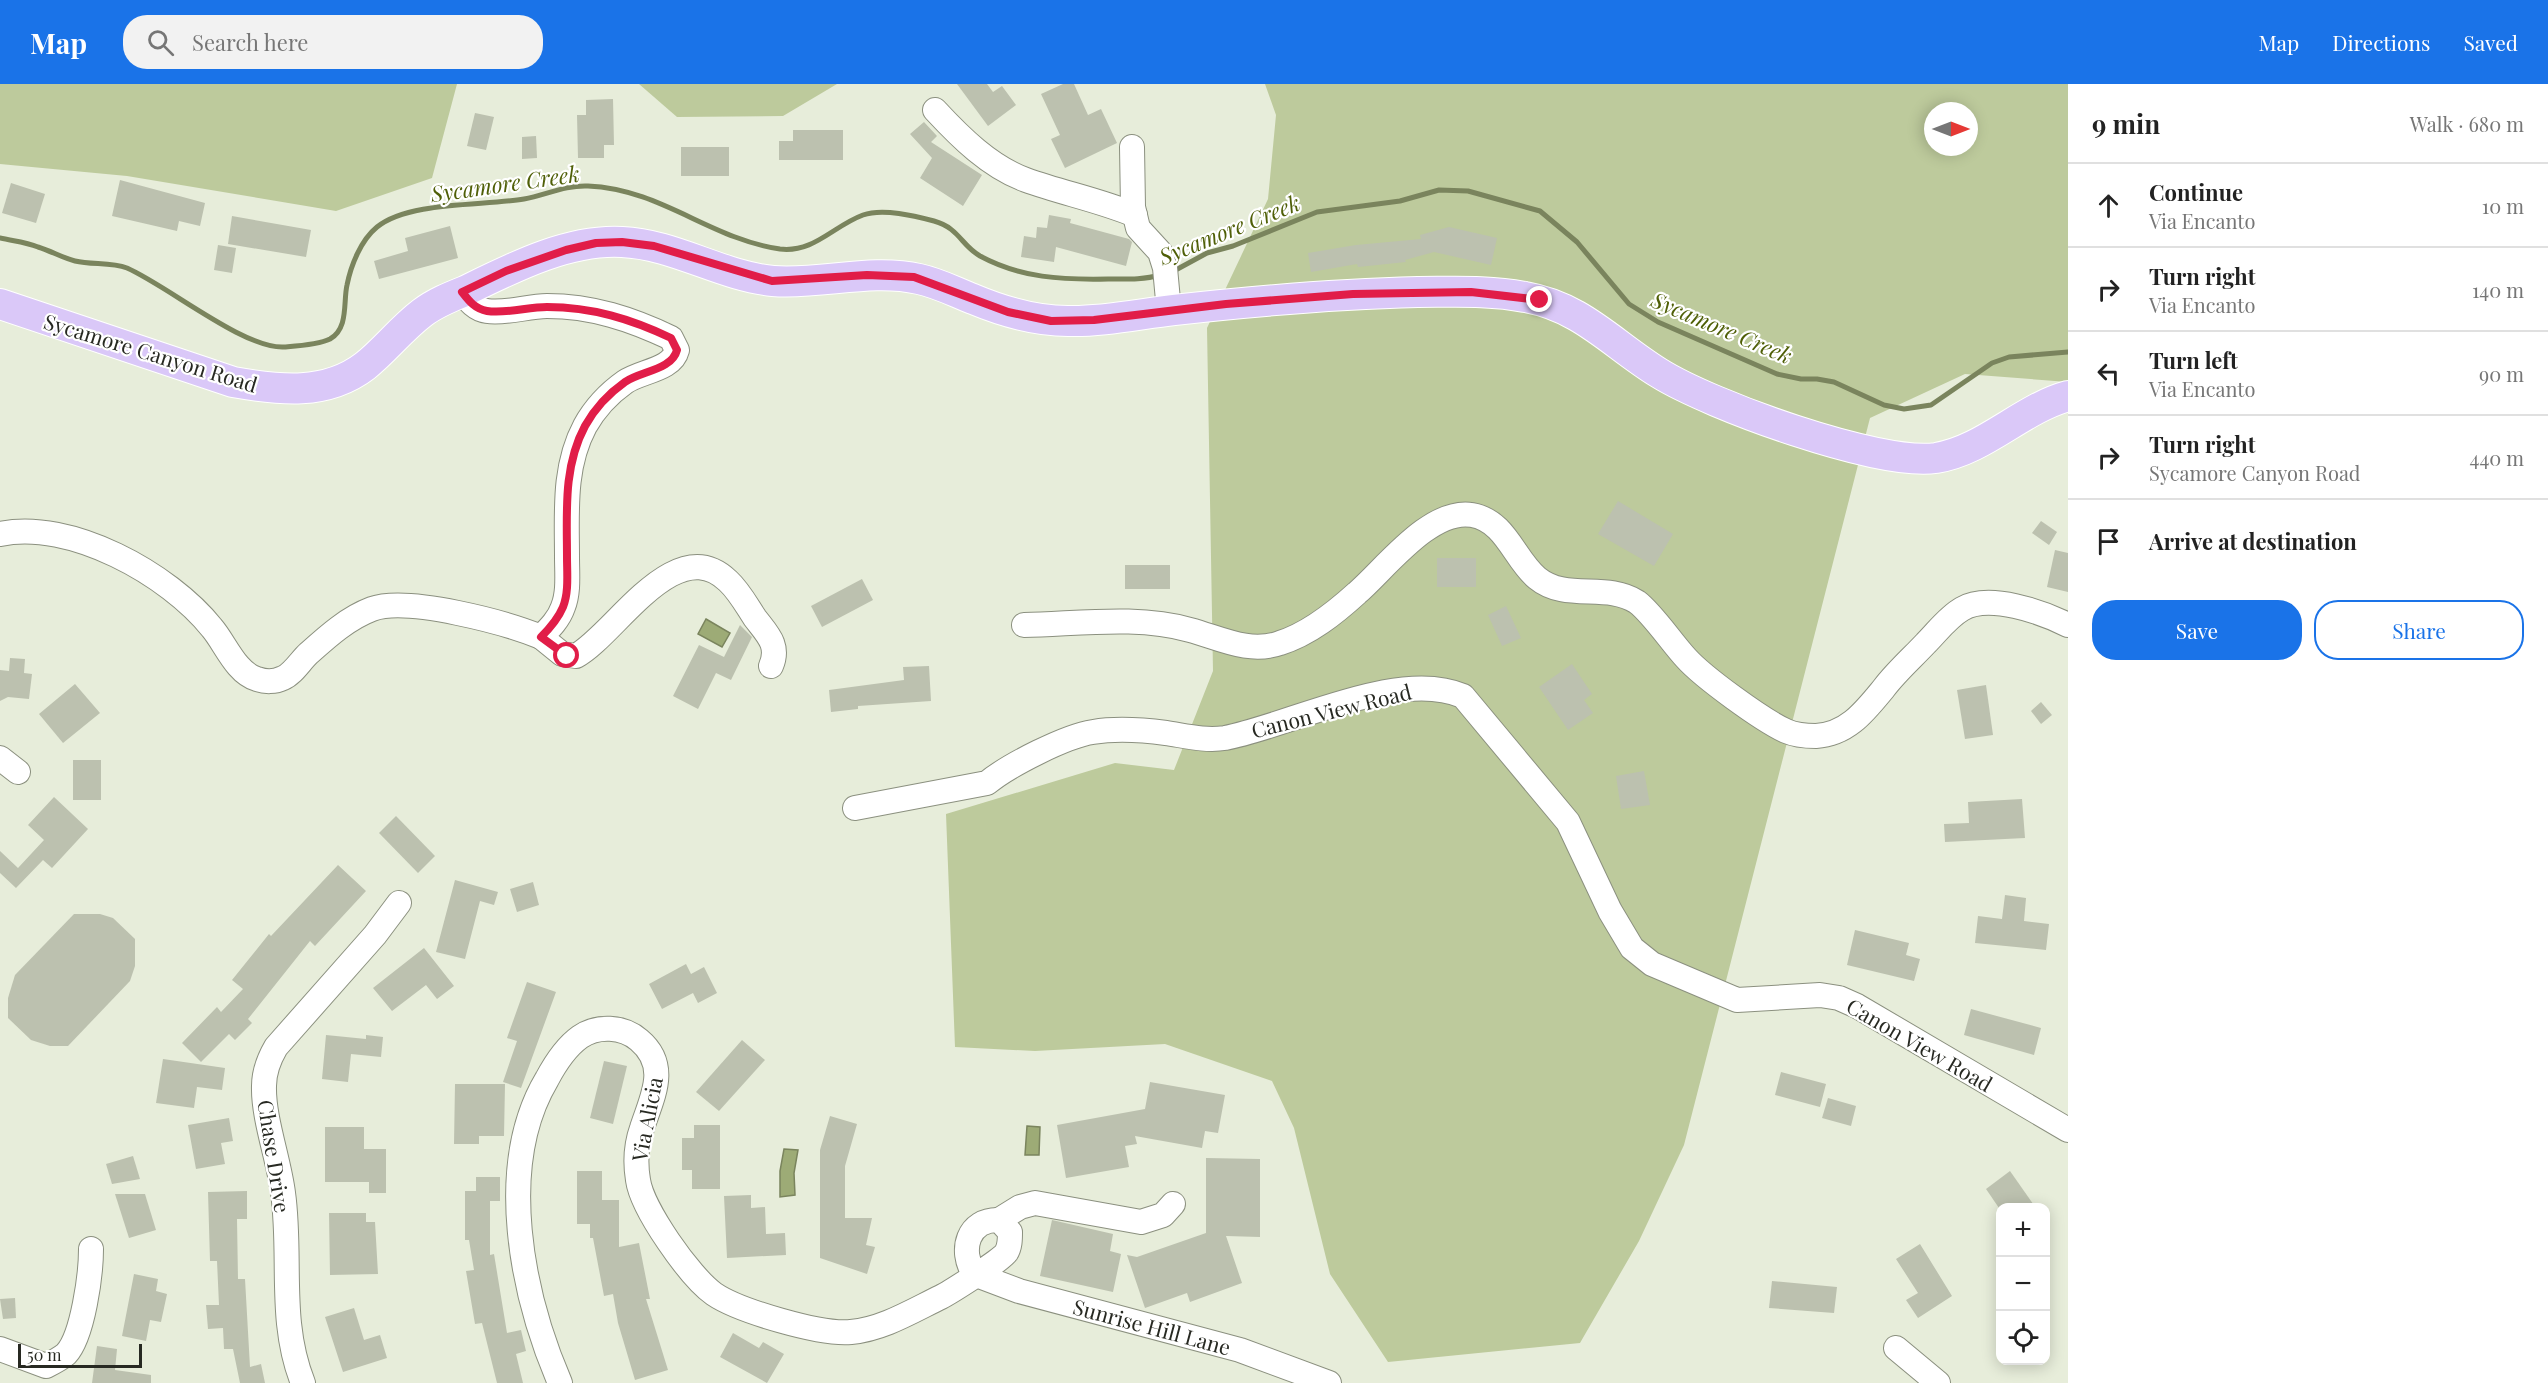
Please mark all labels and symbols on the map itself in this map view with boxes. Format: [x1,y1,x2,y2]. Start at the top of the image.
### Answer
north arrow [1924,102,1978,156]
water label: Sycamore Creek [428,158,581,208]
water label: Sycamore Creek [1153,187,1304,271]
water label: Sycamore Creek [1646,284,1797,370]
route end [1526,286,1552,312]
street label: Sycamore Canyon Road [41,306,261,398]
route start [553,642,579,668]
street label: Canon View Road [1248,677,1414,743]
street label: Canon View Road [1842,991,1998,1097]
street label: Via Alicia [624,1074,668,1165]
street label: Chase Drive [252,1098,298,1214]
street label: Sunrise Hill Lane [1070,1292,1234,1360]
scale bar [18,1341,142,1368]

